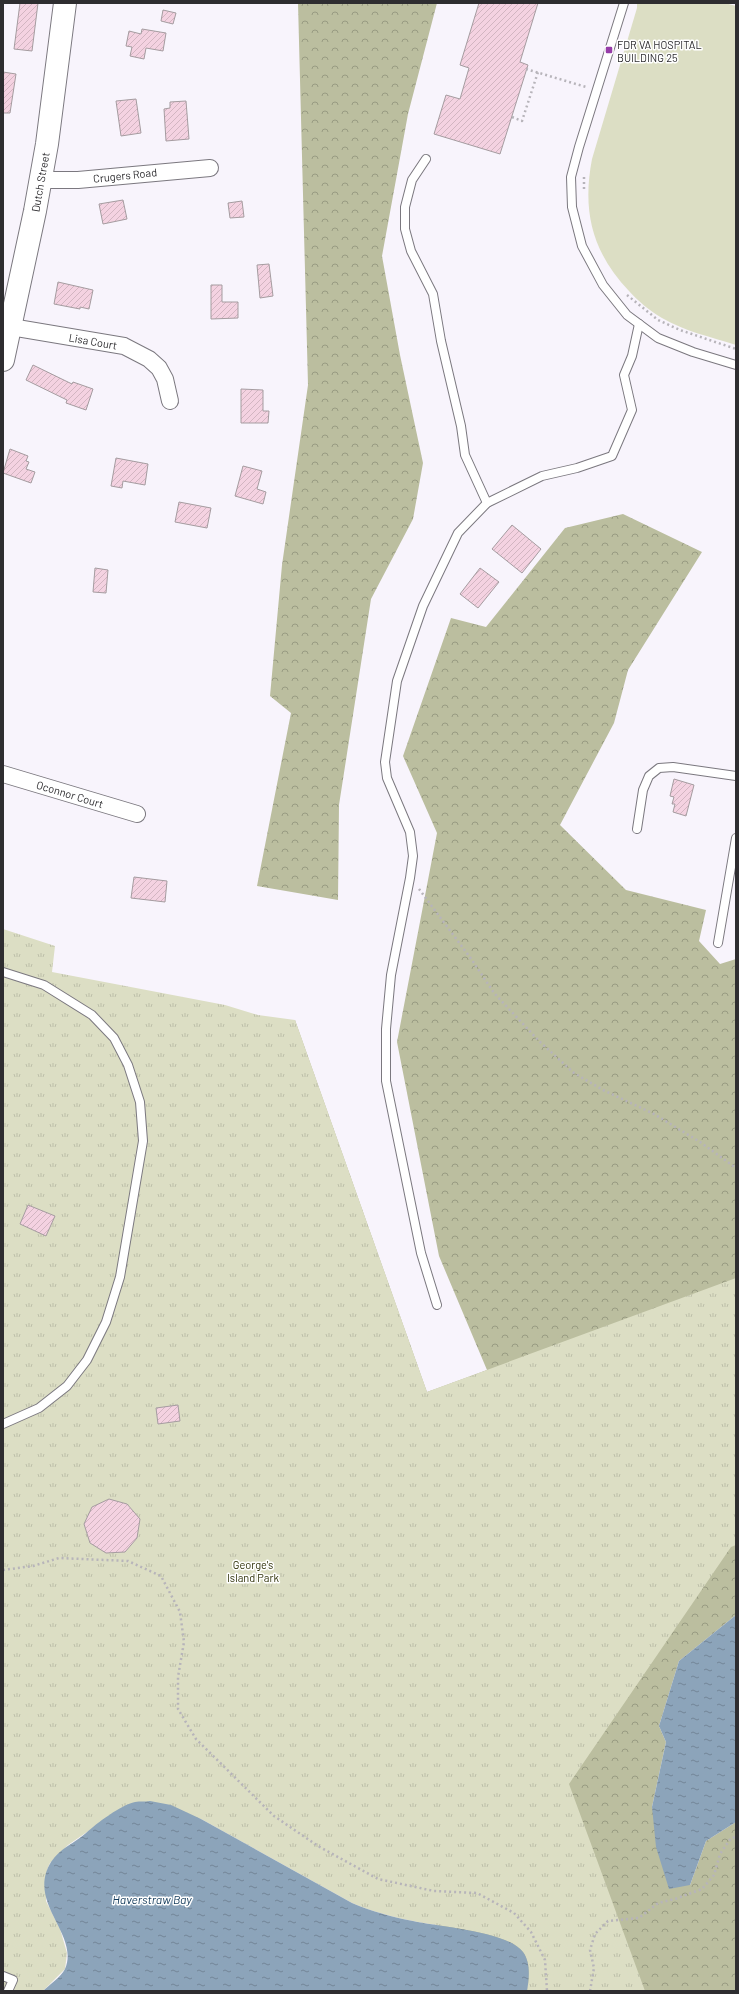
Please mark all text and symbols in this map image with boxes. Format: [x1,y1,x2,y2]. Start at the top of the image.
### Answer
place label: FDR VA HOSPITAL BUILDING 25 [617,38,702,64]
marker: FDR VA HOSPITAL BUILDING 25 [604,45,614,55]
street label: Dutch Street [28,151,52,213]
street label: Crugers Road [92,165,158,185]
street label: Lisa Court [68,330,118,352]
street label: Oconnor Court [35,778,105,810]
park label: George's Island Park [227,1558,279,1584]
water label: Haverstraw Bay [112,1892,192,1906]

